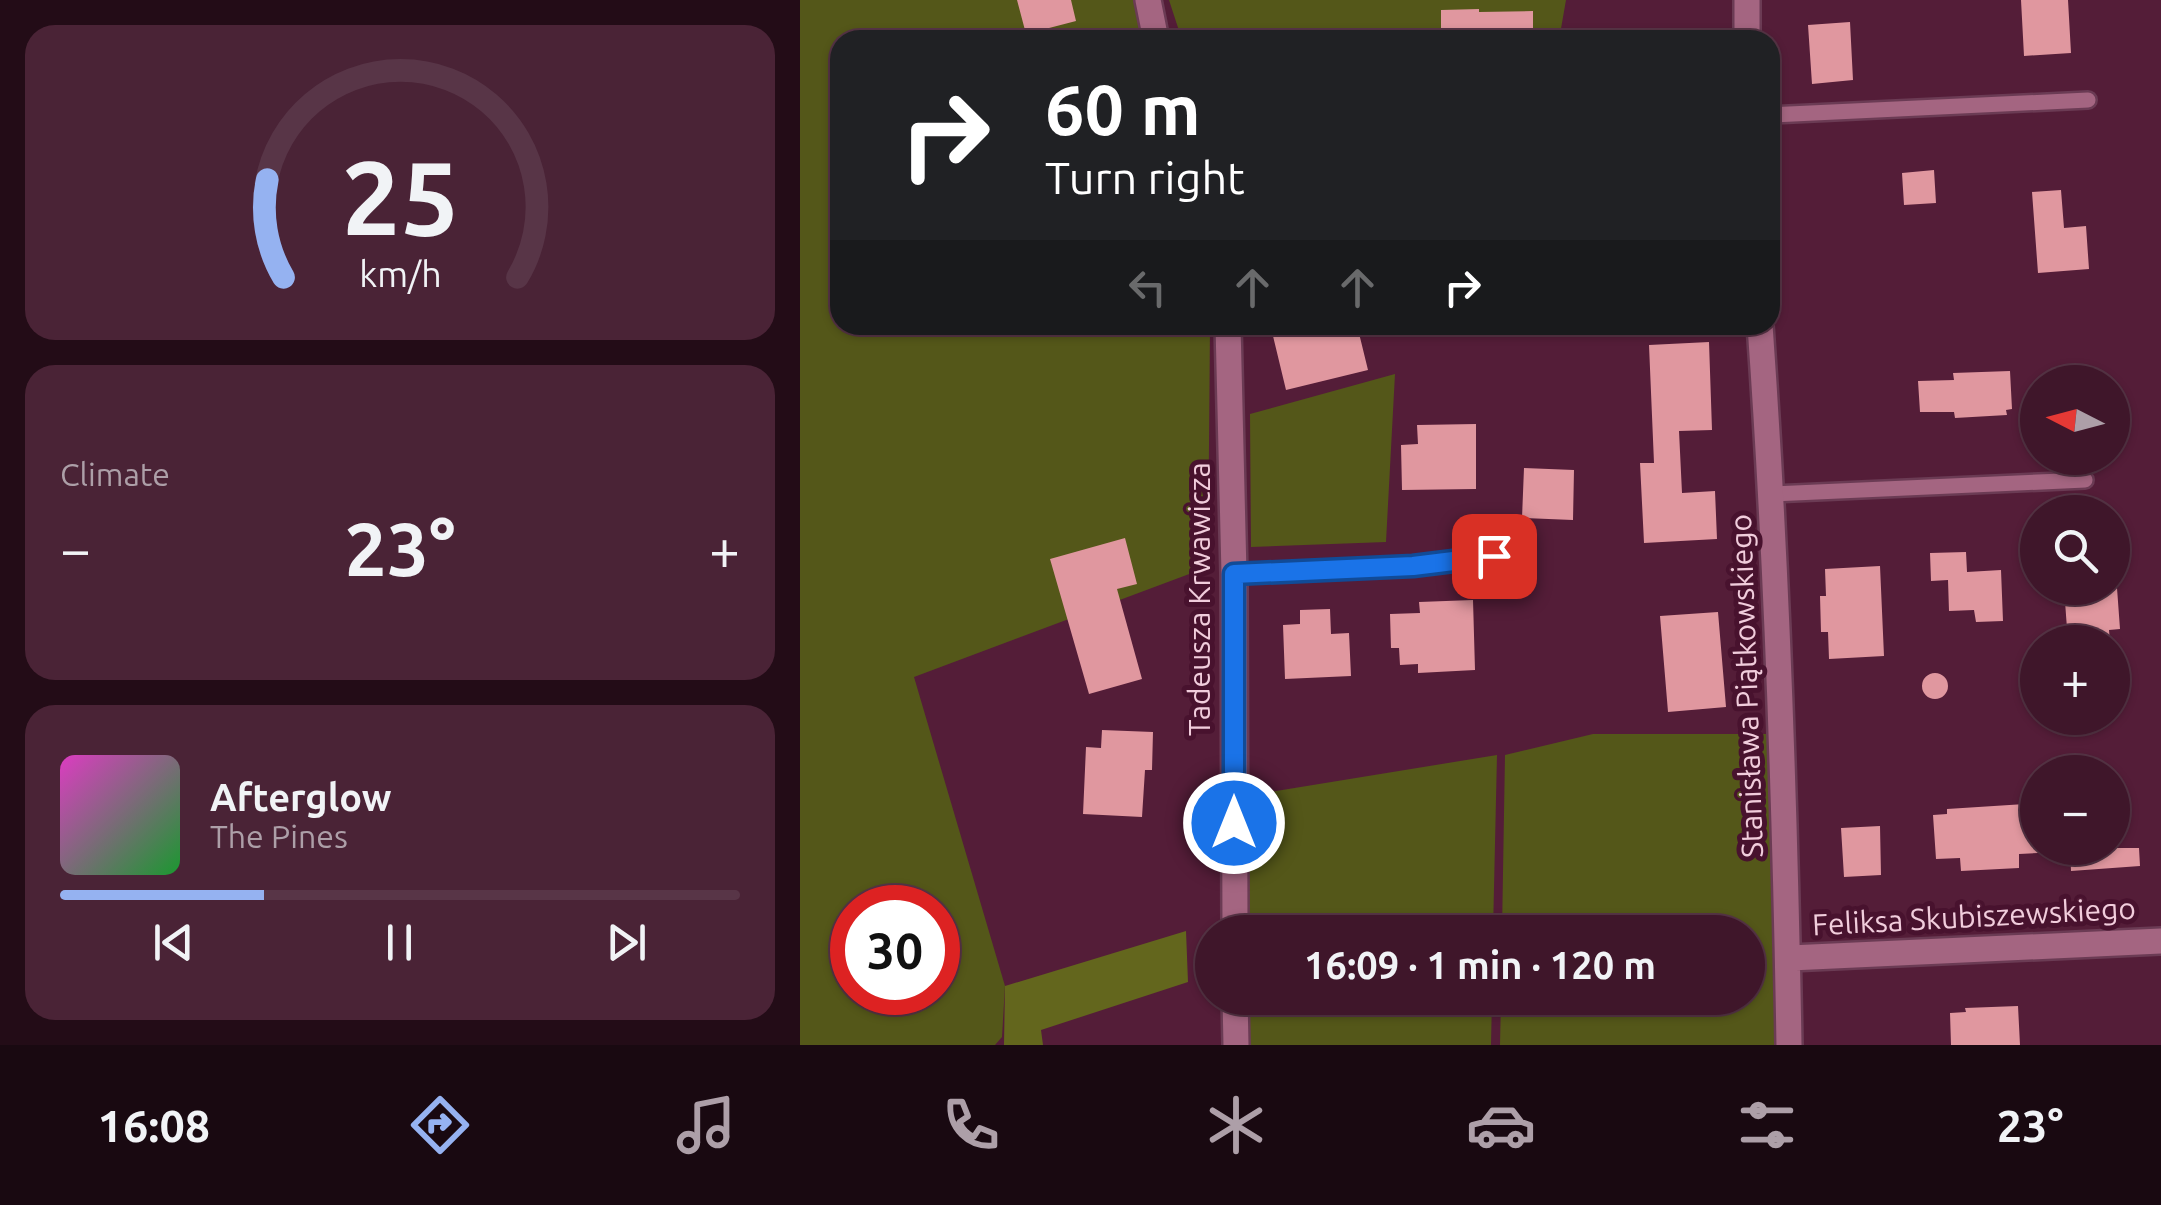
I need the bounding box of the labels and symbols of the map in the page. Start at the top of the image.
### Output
north arrow [2020,365,2130,475]
street label: Tadeusza Krwawicza [1182,462,1216,736]
pin [1452,514,1537,599]
street label: Stanisława Piątkowskiego [1723,514,1769,858]
position arrow [1182,771,1286,875]
speed limit sign: 30 [830,885,960,1015]
street label: Feliksa Skubiszewskiego [1811,891,2137,941]

